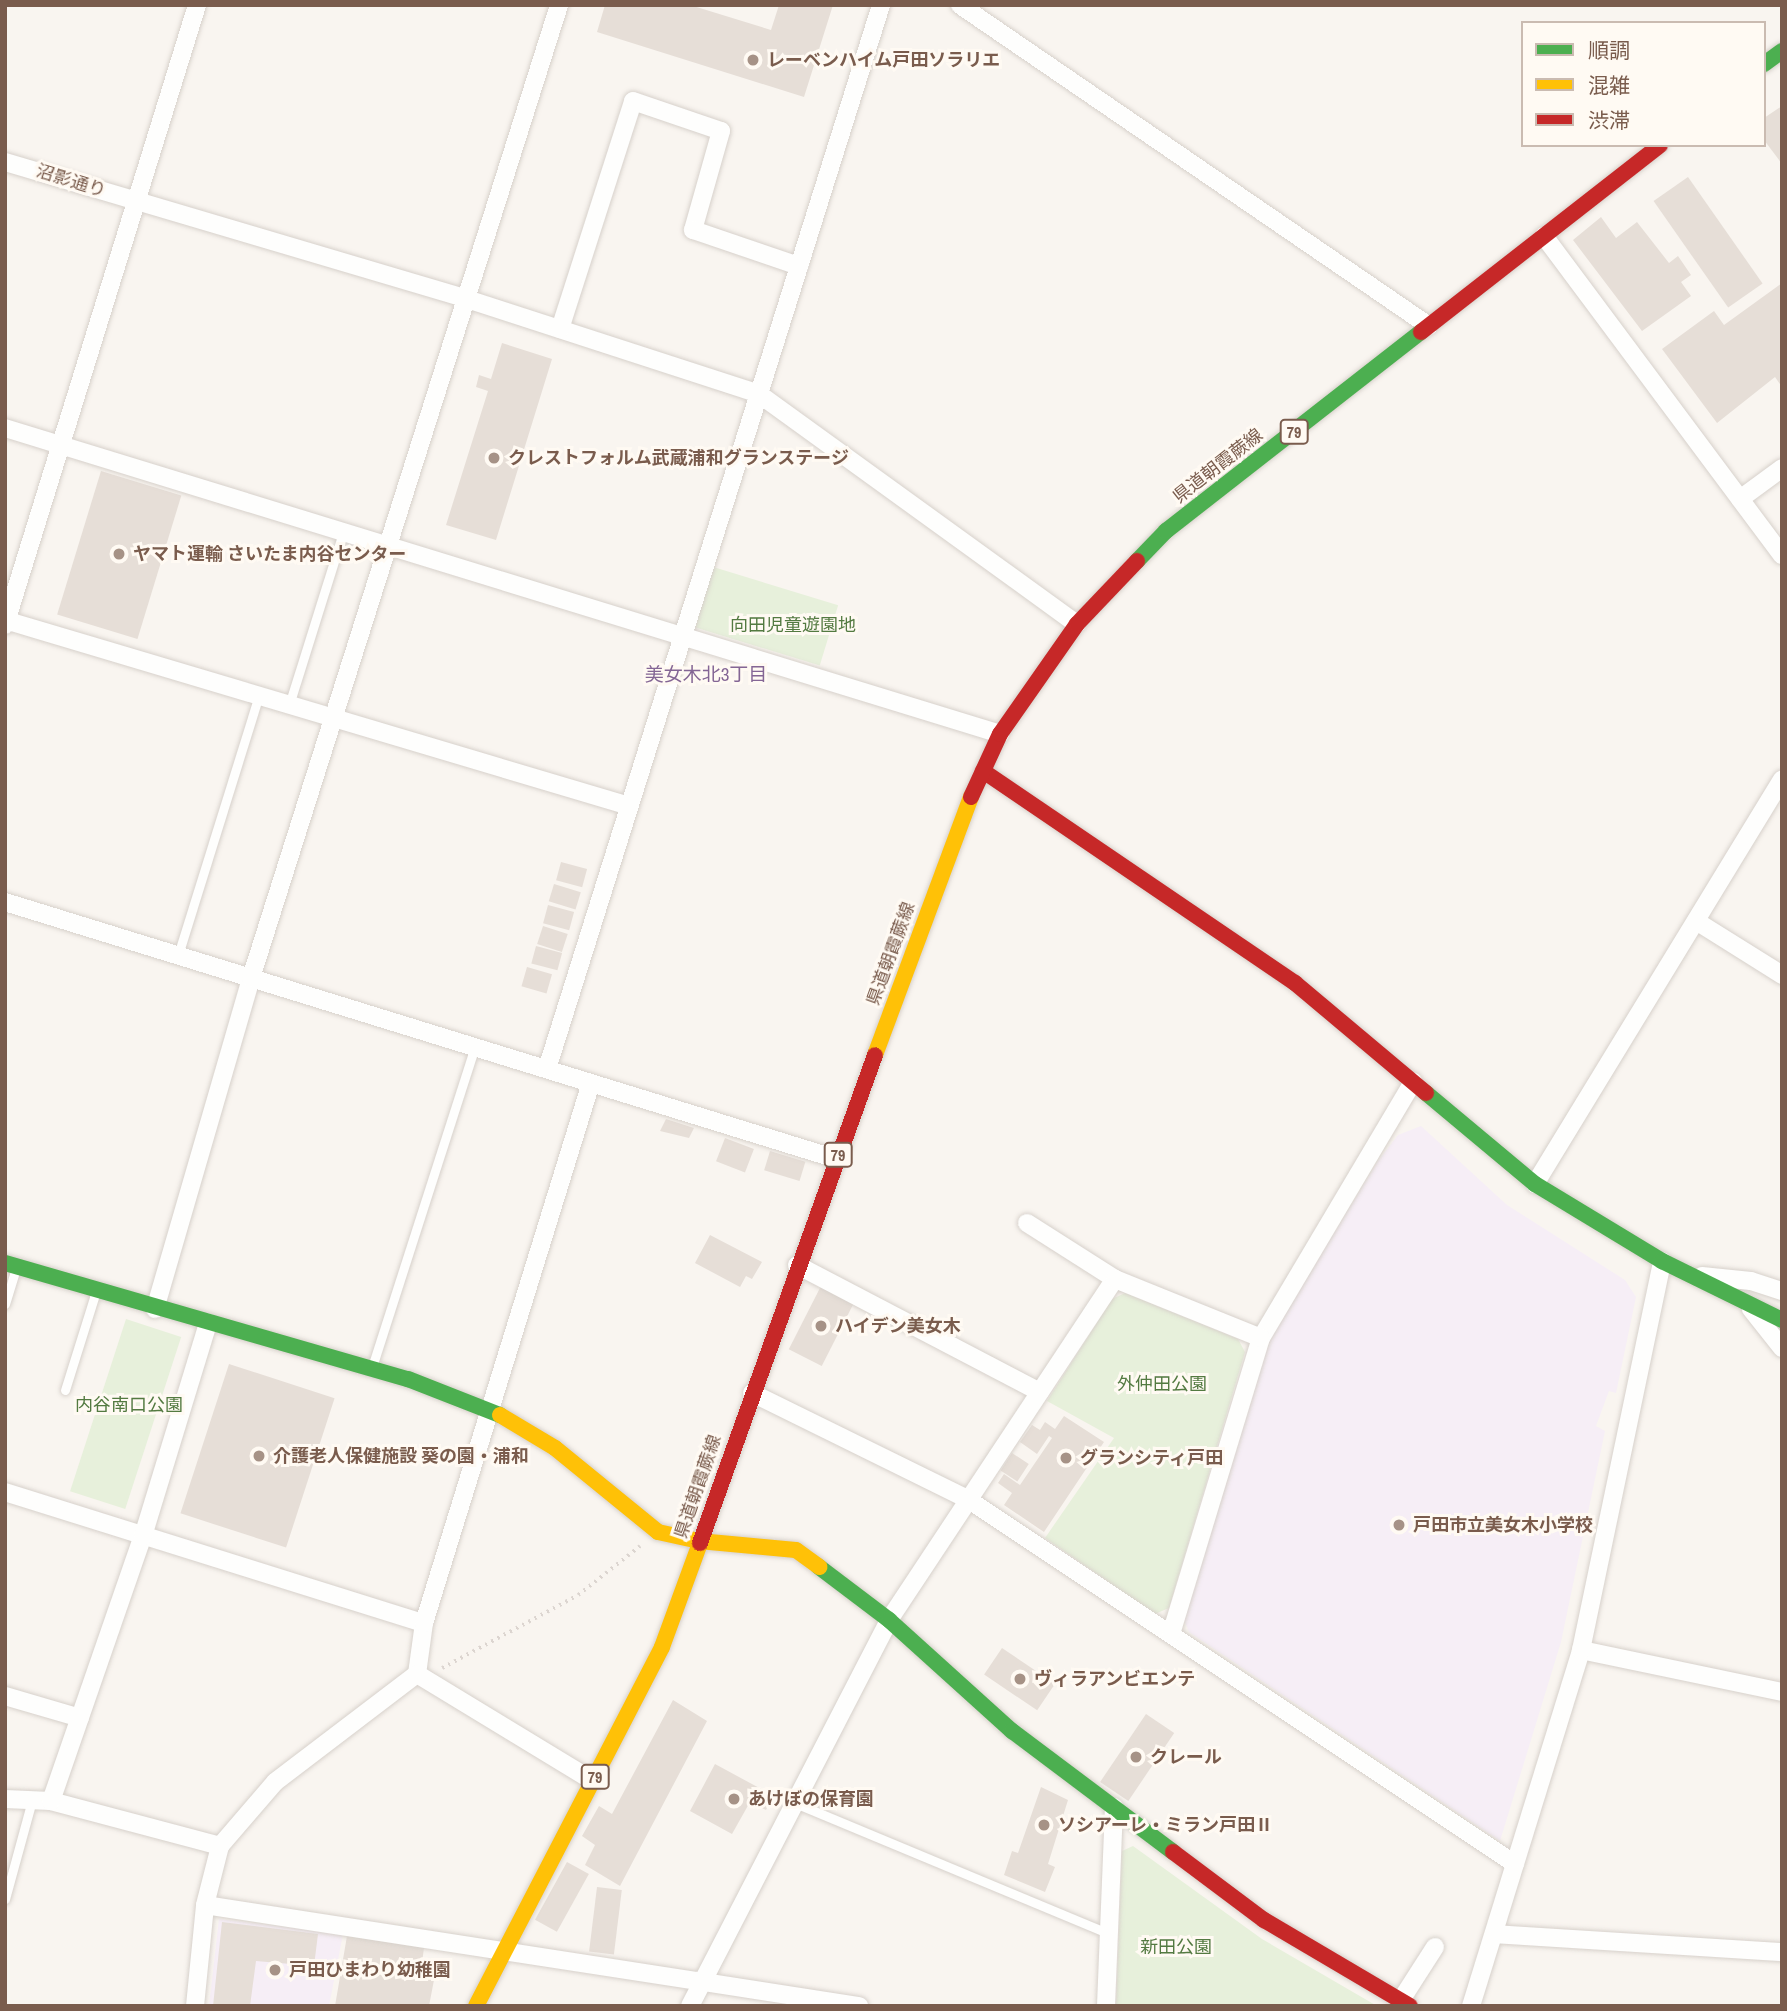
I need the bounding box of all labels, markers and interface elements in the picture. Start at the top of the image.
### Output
legend [1521,21,1766,147]
text: 順調 [1588,36,1630,65]
place label: レーベンハイム戸田ソラリエ [767,49,1001,71]
marker: レーベンハイム戸田ソラリエ [745,52,761,68]
text: 混雑 [1588,71,1630,100]
text: 渋滞 [1588,106,1630,135]
street label: 沼影通り [33,160,109,202]
road number: 79 [1278,420,1310,444]
street label: 県道朝霞蕨線 [1169,424,1267,508]
place label: クレストフォルム武蔵浦和グランステージ [508,447,850,469]
marker: クレストフォルム武蔵浦和グランステージ [486,450,502,466]
place label: ヤマト運輸 さいたま内谷センター [133,543,407,565]
marker: ヤマト運輸 さいたま内谷センター [111,546,127,562]
park label: 向田児童遊園地 [730,614,856,636]
district label: 美女木北3丁目 [645,664,767,686]
street label: 県道朝霞蕨線 [862,900,920,1008]
road number: 79 [822,1142,854,1168]
place label: ハイデン美女木 [835,1315,961,1337]
marker: ハイデン美女木 [813,1318,829,1334]
park label: 外仲田公園 [1117,1373,1207,1395]
park label: 内谷南口公園 [75,1394,183,1416]
street label: 県道朝霞蕨線 [670,1432,726,1542]
place label: 介護老人保健施設 葵の園・浦和 [273,1445,529,1467]
place label: グランシティ戸田 [1080,1447,1224,1469]
marker: 介護老人保健施設 葵の園・浦和 [251,1448,267,1464]
marker: グランシティ戸田 [1058,1450,1074,1466]
place label: 戸田市立美女木小学校 [1413,1514,1593,1536]
marker: 戸田市立美女木小学校 [1391,1517,1407,1533]
place label: ヴィラアンビエンテ [1034,1668,1196,1690]
marker: ヴィラアンビエンテ [1012,1671,1028,1687]
place label: クレール [1150,1746,1222,1768]
marker: クレール [1128,1749,1144,1765]
road number: 79 [579,1764,611,1790]
place label: あけぼの保育園 [748,1788,874,1810]
marker: あけぼの保育園 [726,1791,742,1807]
place label: ソシアーレ・ミラン戸田Ⅱ [1058,1814,1273,1836]
marker: ソシアーレ・ミラン戸田Ⅱ [1036,1817,1052,1833]
park label: 新田公園 [1140,1936,1212,1958]
place label: 戸田ひまわり幼稚園 [289,1959,451,1981]
marker: 戸田ひまわり幼稚園 [267,1962,283,1978]

